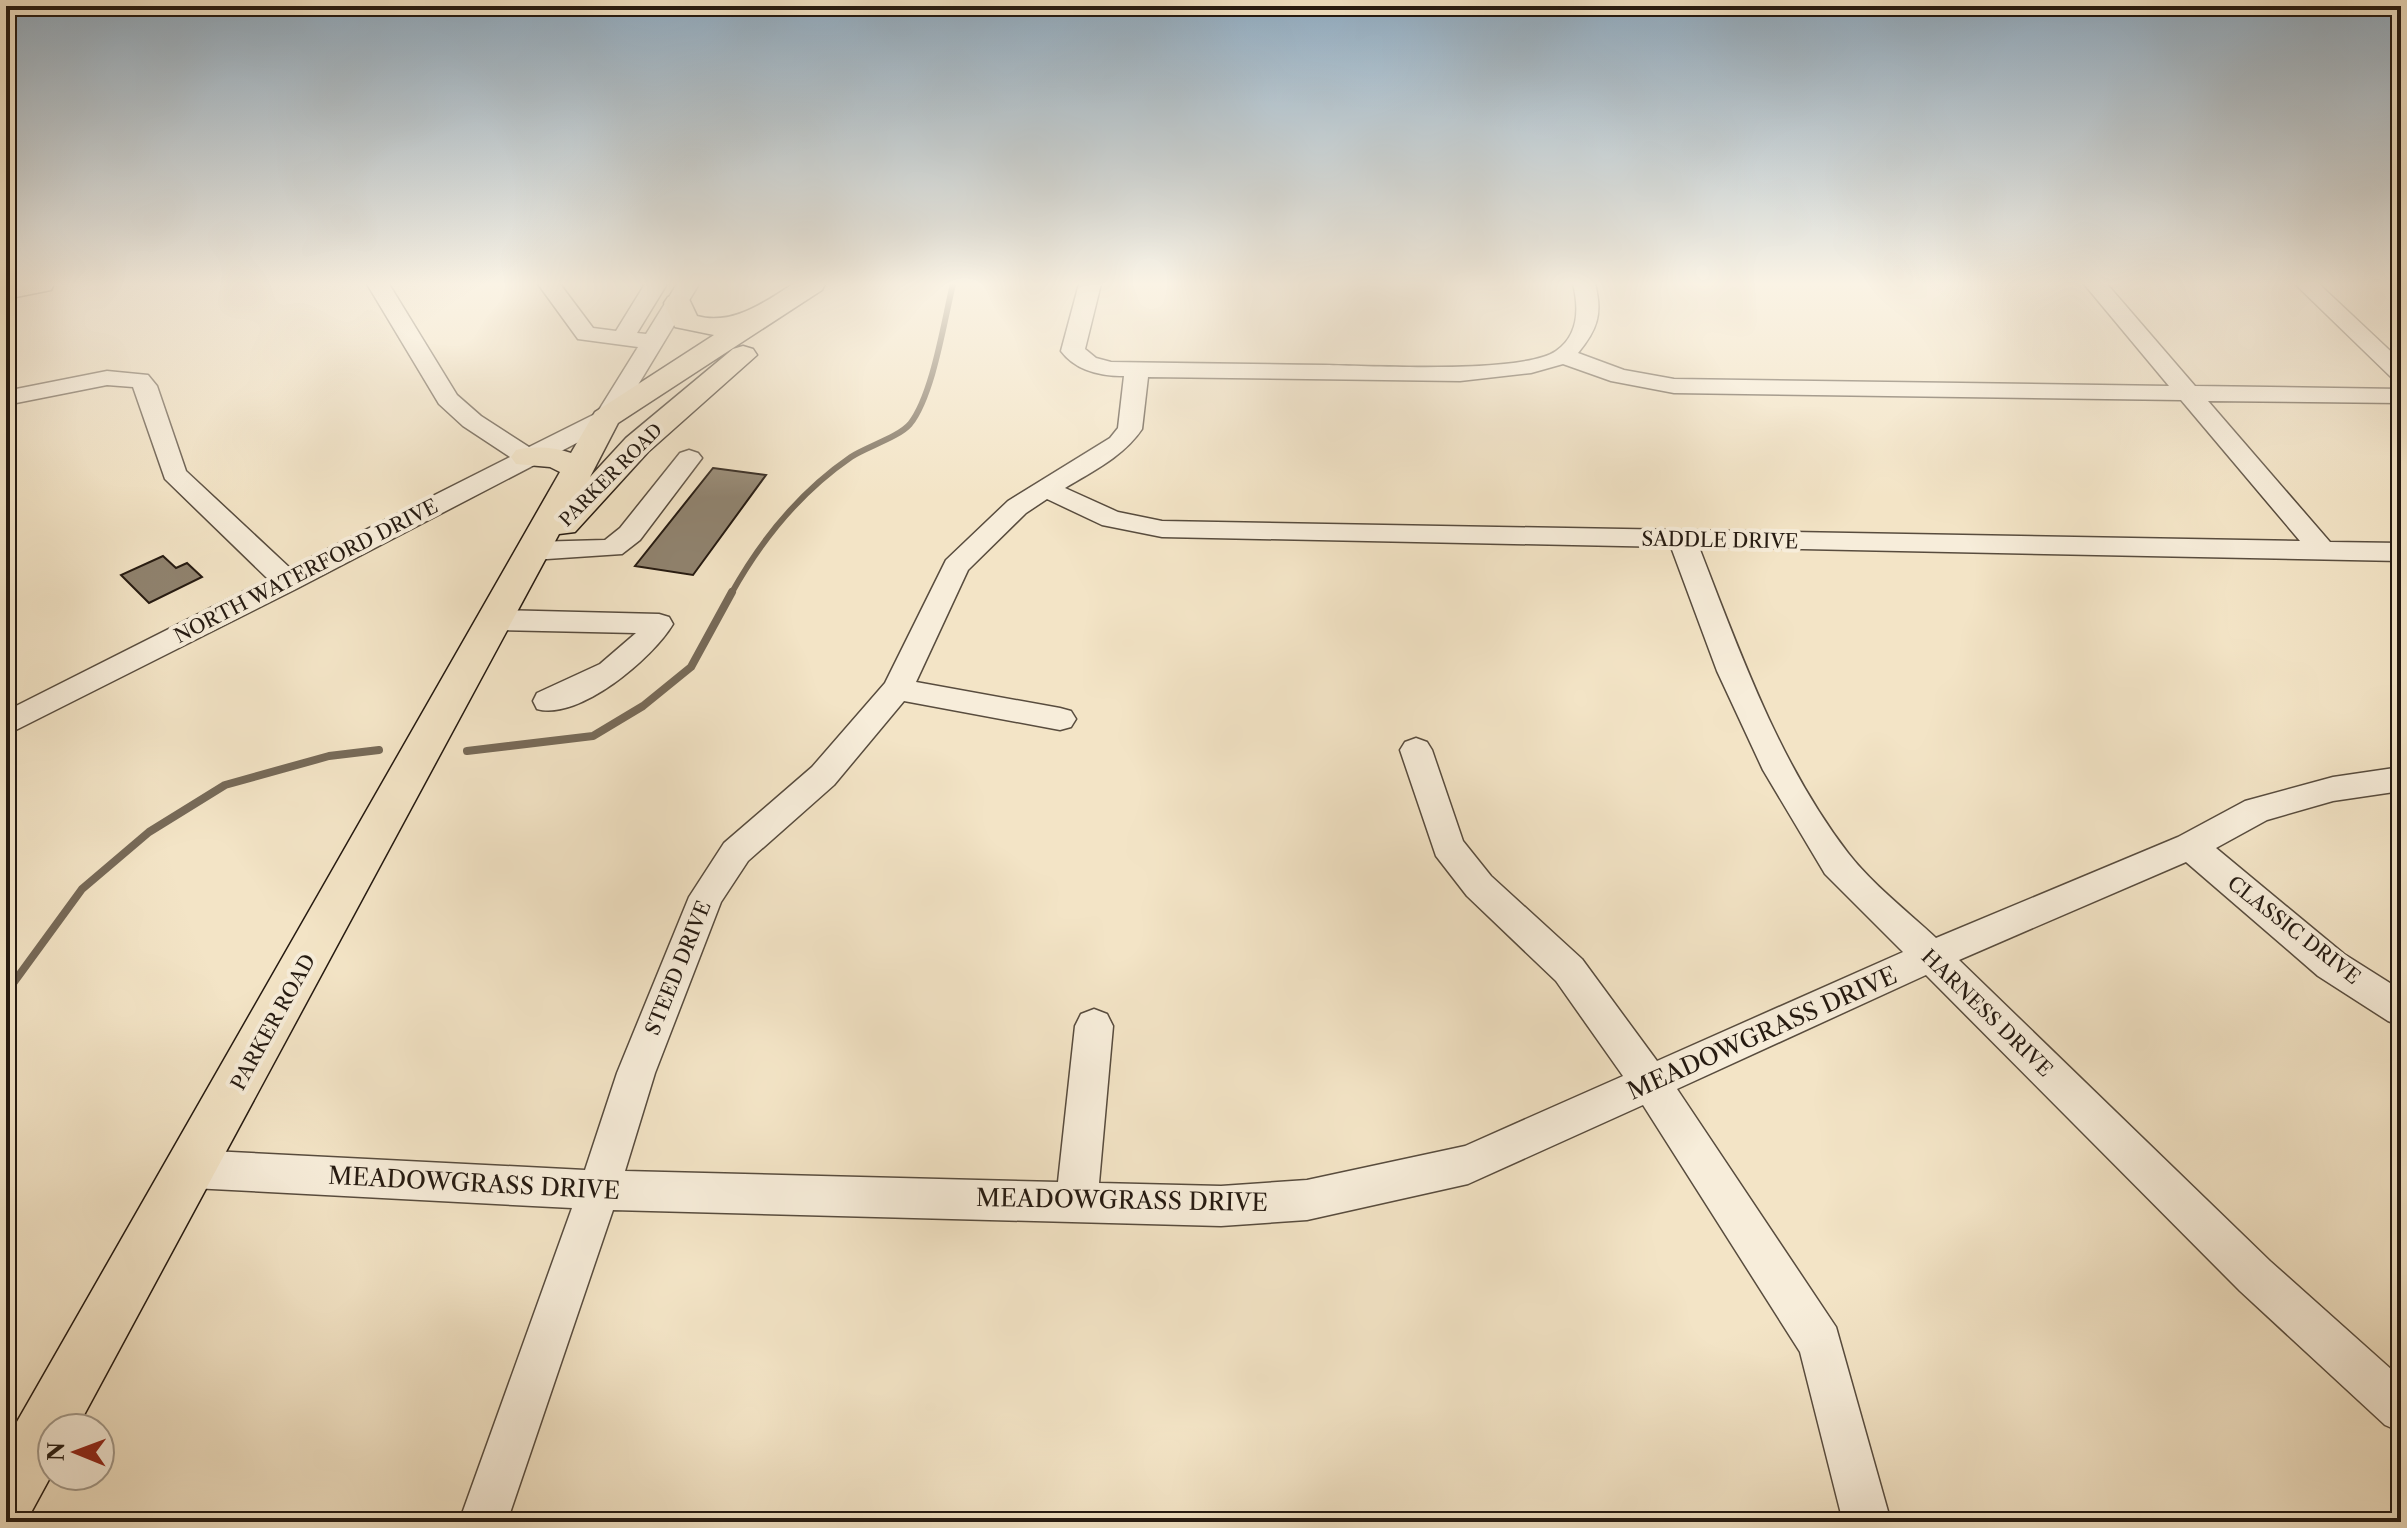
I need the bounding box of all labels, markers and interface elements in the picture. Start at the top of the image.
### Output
street label: PARKER ROAD [555,419,667,531]
street label: NORTH WATERFORD DRIVE [170,494,442,648]
street label: SADDLE DRIVE [1641,527,1799,553]
street label: CLASSIC DRIVE [2223,871,2365,989]
street label: STEED DRIVE [640,897,716,1039]
street label: HARNESS DRIVE [1917,944,2057,1082]
street label: PARKER ROAD [226,950,320,1094]
street label: MEADOWGRASS DRIVE [1623,960,1901,1106]
street label: MEADOWGRASS DRIVE [327,1161,621,1205]
street label: MEADOWGRASS DRIVE [976,1183,1268,1217]
north arrow [36,1412,116,1492]
text: N [43,1442,70,1461]

